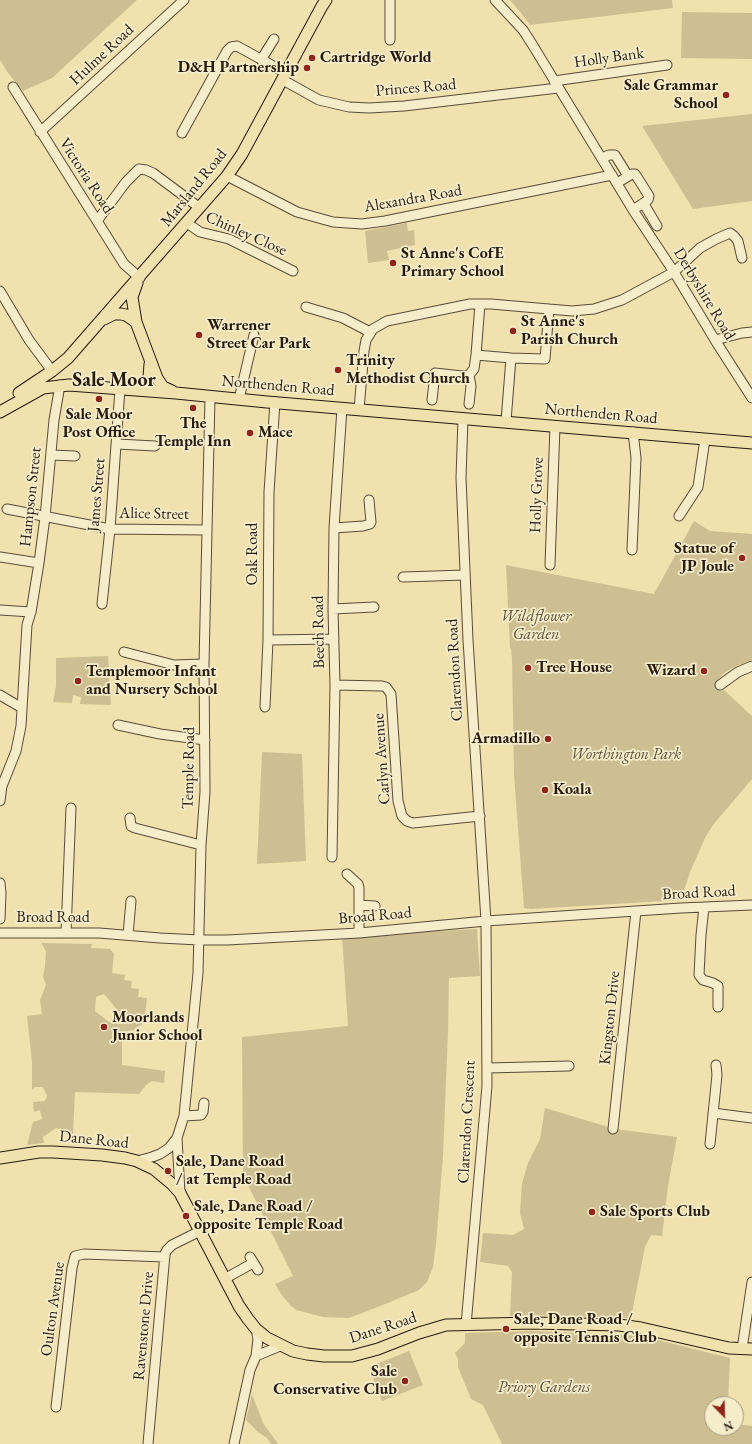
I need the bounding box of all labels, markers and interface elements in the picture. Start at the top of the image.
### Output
street label: Hulme Road [66,20,138,90]
street label: Holly Bank [573,44,645,72]
place label: Cartridge World [320,48,432,68]
marker: Cartridge World [307,53,317,63]
place label: D&H Partnership [178,58,299,78]
marker: D&H Partnership [302,63,312,73]
street label: Princes Road [375,75,457,101]
place label: Sale Grammar School [624,76,718,114]
marker: Sale Grammar School [721,90,731,100]
street label: Victoria Road [54,135,118,217]
street label: Marsland Road [157,145,231,231]
street label: Alexandra Road [363,181,463,217]
street label: Chinley Close [202,208,290,260]
place label: St Anne's CofE Primary School [401,244,504,282]
street label: Derbyshire Road [669,244,739,344]
marker: St Anne's CofE Primary School [388,258,398,268]
place label: St Anne's Parish Church [521,312,618,350]
place label: Warrener Street Car Park [207,316,311,354]
marker: St Anne's Parish Church [508,326,518,336]
marker: Warrener Street Car Park [194,330,204,340]
place label: Trinity Methodist Church [346,351,470,389]
marker: Trinity Methodist Church [333,365,343,375]
district label: Sale Moor [72,369,156,393]
street label: Northenden Road [221,371,335,401]
marker: Sale Moor Post Office [94,394,104,404]
street label: Northenden Road [544,399,658,429]
marker: The Temple Inn [188,403,198,413]
place label: Sale Moor Post Office [63,405,135,443]
place label: The Temple Inn [155,414,231,452]
place label: Mace [258,423,293,443]
marker: Mace [245,428,255,438]
street label: Hampson Street [16,446,46,548]
street label: James Street [84,457,110,533]
street label: Holly Grove [526,457,548,533]
street label: Alice Street [119,504,189,524]
street label: Oak Road [243,523,263,585]
place label: Statue of JP Joule [674,539,734,577]
marker: Statue of JP Joule [737,553,747,563]
street label: Beech Road [309,595,329,669]
park label: Wildflower Garden [501,607,571,645]
street label: Clarendon Road [443,618,467,722]
place label: Tree House [536,658,612,678]
place label: Wizard [646,661,696,681]
place label: Templemoor Infant and Nursery School [86,662,218,700]
marker: Tree House [523,663,533,673]
marker: Wizard [699,666,709,676]
marker: Templemoor Infant and Nursery School [73,676,83,686]
street label: Carlyn Avenue [369,713,395,805]
street label: Temple Road [179,727,199,809]
place label: Armadillo [471,729,540,749]
marker: Armadillo [543,734,553,744]
park label: Worthington Park [571,745,681,765]
place label: Koala [553,780,591,800]
marker: Koala [540,785,550,795]
street label: Broad Road [662,881,736,905]
street label: Broad Road [338,903,412,929]
street label: Broad Road [16,908,90,928]
street label: Kingston Drive [596,970,624,1066]
place label: Moorlands Junior School [112,1008,202,1046]
marker: Moorlands Junior School [99,1022,109,1032]
street label: Clarendon Crescent [454,1060,480,1184]
street label: Dane Road [58,1127,130,1153]
place label: Sale, Dane Road / at Temple Road [176,1152,292,1190]
marker: Sale, Dane Road / at Temple Road [163,1166,173,1176]
place label: Sale, Dane Road / opposite Temple Road [194,1197,343,1235]
place label: Sale Sports Club [600,1202,710,1222]
marker: Sale Sports Club [587,1207,597,1217]
marker: Sale, Dane Road / opposite Temple Road [181,1211,191,1221]
street label: Oulton Avenue [37,1261,69,1357]
street label: Ravenstone Drive [130,1271,158,1381]
street label: Dane Road [347,1308,419,1348]
place label: Sale, Dane Road / opposite Tennis Club [514,1310,657,1348]
marker: Sale, Dane Road / opposite Tennis Club [501,1324,511,1334]
place label: Sale Conservative Club [273,1362,397,1400]
marker: Sale Conservative Club [400,1376,410,1386]
park label: Priory Gardens [498,1378,590,1398]
north arrow [704,1396,744,1436]
text: N [721,1418,735,1434]

